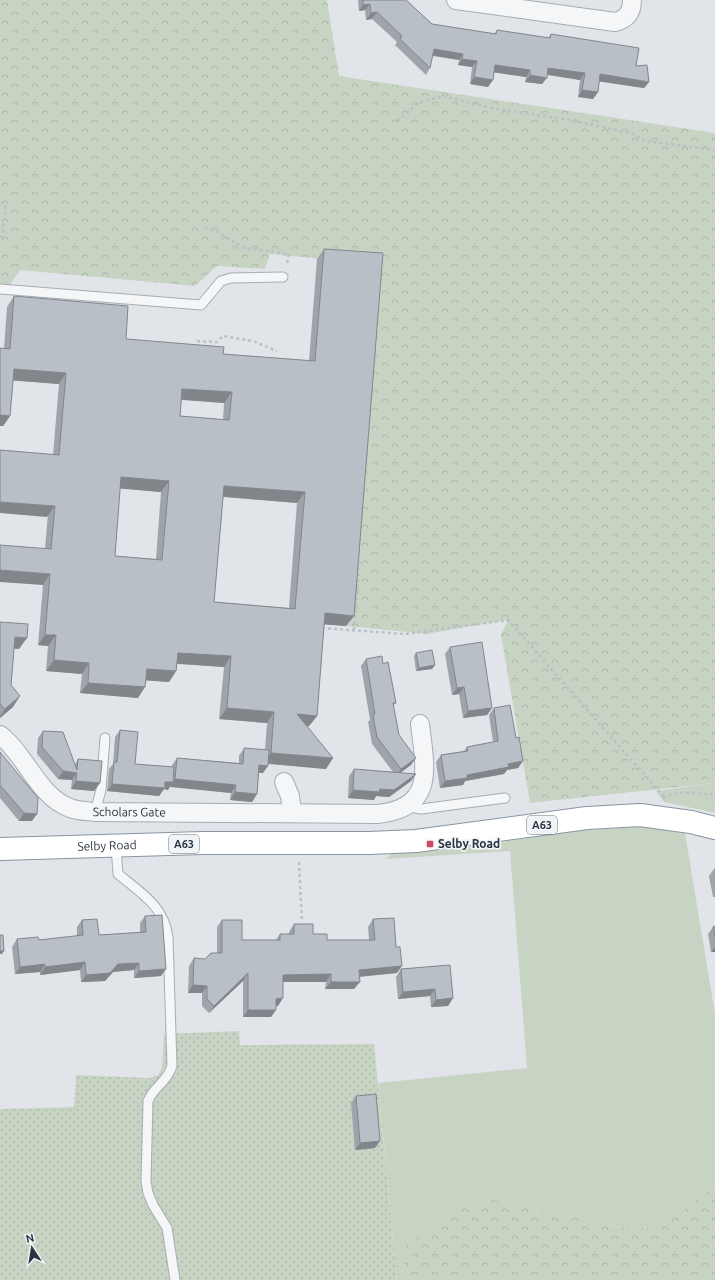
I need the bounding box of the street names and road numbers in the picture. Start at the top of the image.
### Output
street label: Scholars Gate [93,805,166,819]
road number: A63 [527,816,557,834]
road number: A63 [169,835,199,853]
street label: Selby Road [77,838,137,853]

